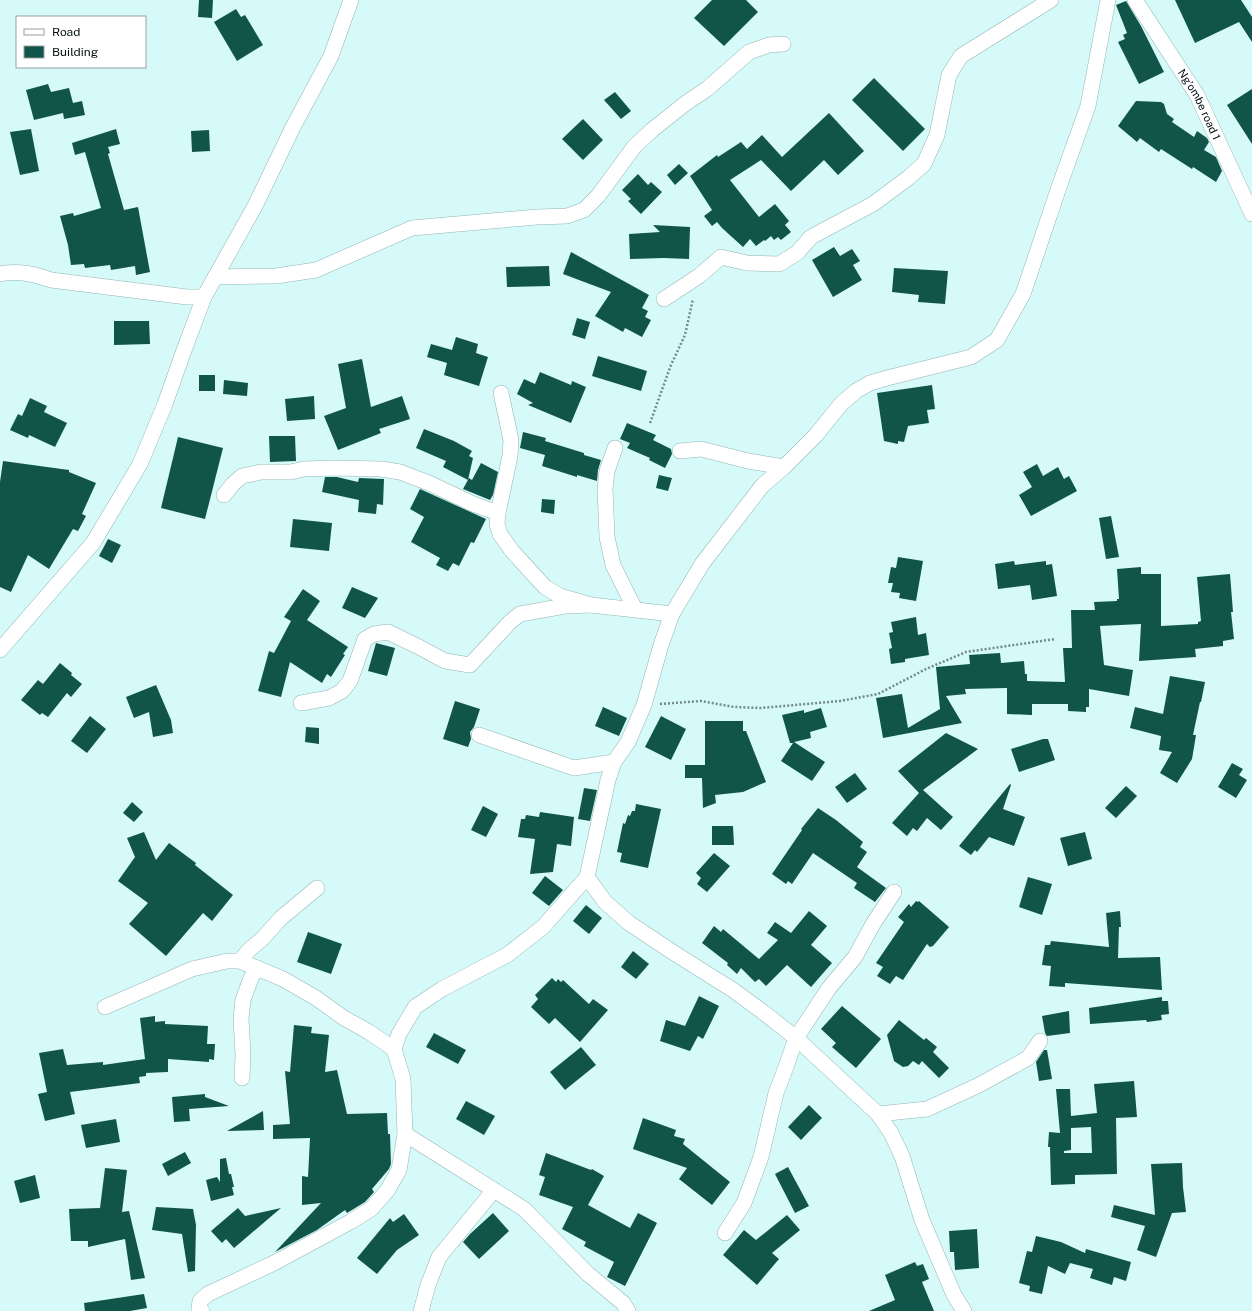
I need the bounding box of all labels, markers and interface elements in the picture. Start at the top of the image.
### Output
legend [16,16,146,68]
text: Road [52,25,80,39]
text: Building [52,45,98,59]
street label: Ng’ombe road 1 [1176,67,1223,142]

